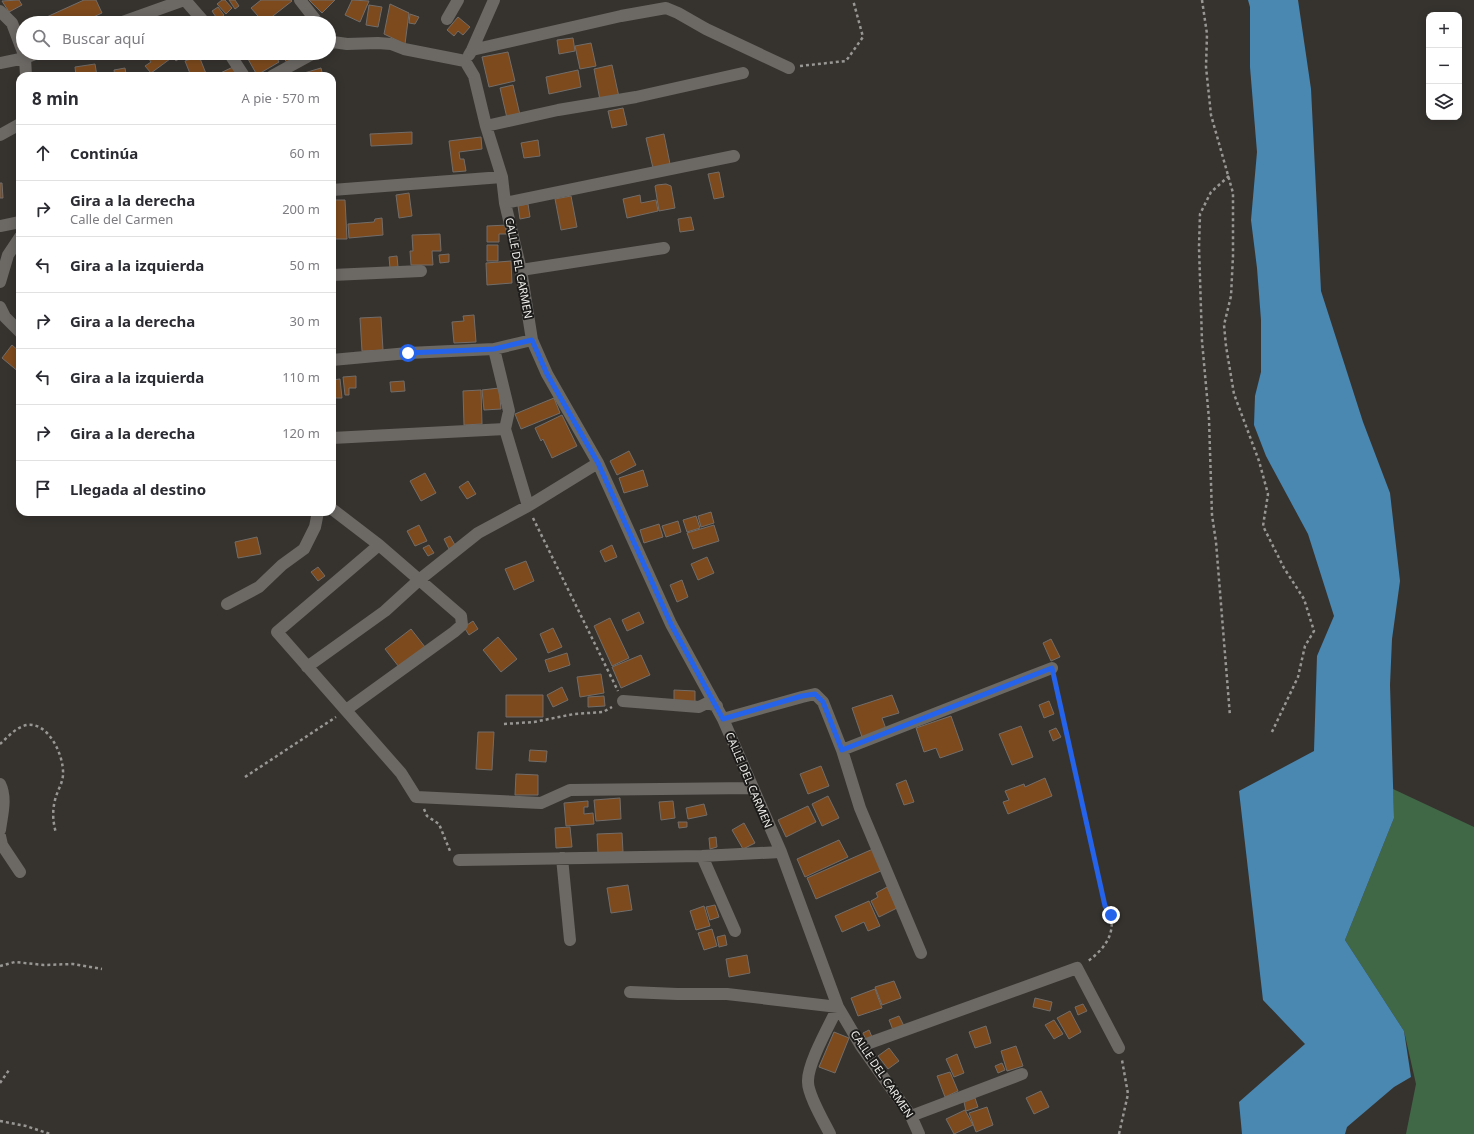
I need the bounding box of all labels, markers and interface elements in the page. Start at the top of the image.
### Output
map controls [1426,12,1462,120]
button: + [1426,12,1462,48]
search box [16,16,336,60]
icon: search [30,27,52,49]
text: Buscar aquí [62,28,145,48]
button: − [1426,48,1462,84]
button: layers [1426,84,1462,120]
text: 8 min [32,87,79,110]
text: A pie · 570 m [242,89,320,107]
icon: ahead [32,142,54,164]
text: Continúa [70,143,138,163]
text: 60 m [290,144,320,162]
text: Gira a la derecha [70,190,195,210]
icon: right [32,198,54,220]
text: 200 m [282,200,320,218]
text: Calle del Carmen [70,210,173,228]
street label: CALLE DEL CARMEN [502,216,537,320]
icon: left [32,254,54,276]
text: Gira a la izquierda [70,255,204,275]
text: 50 m [290,256,320,274]
icon: right [32,310,54,332]
text: Gira a la derecha [70,311,195,331]
text: 30 m [290,312,320,330]
route start [399,344,417,362]
icon: left [32,366,54,388]
text: Gira a la izquierda [70,367,204,387]
text: 110 m [282,368,320,386]
icon: right [32,422,54,444]
text: Gira a la derecha [70,423,195,443]
text: 120 m [282,424,320,442]
icon: arrive [32,478,54,500]
text: Llegada al destino [70,479,206,499]
street label: CALLE DEL CARMEN [723,730,776,830]
route end [1102,906,1120,924]
street label: CALLE DEL CARMEN [848,1027,917,1120]

